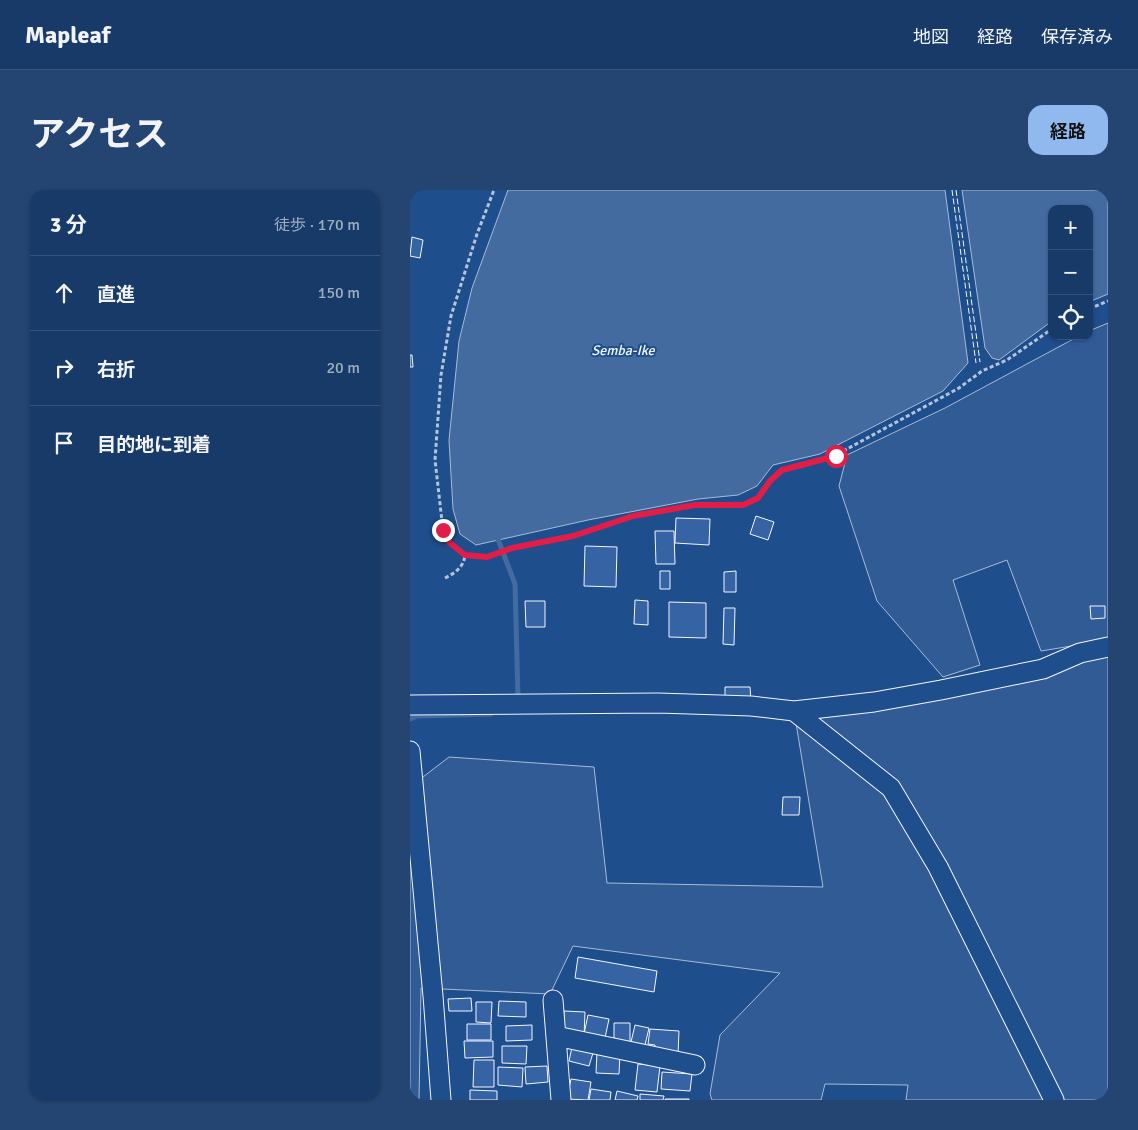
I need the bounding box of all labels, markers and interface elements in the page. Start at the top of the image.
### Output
text: Mapleaf [25,20,110,50]
text: 地図 [913,26,949,48]
text: 経路 [977,26,1013,48]
text: 保存済み [1041,26,1113,48]
button: 経路 [1028,105,1108,155]
text: アクセス [30,113,168,156]
map controls [1048,205,1093,340]
button: + [1048,205,1093,250]
text: 3 分 [50,212,87,238]
text: 徒歩 · 170 m [274,215,360,235]
button: − [1048,250,1093,295]
icon: ahead [50,279,78,307]
text: 直進 [97,283,135,307]
text: 150 m [318,283,360,303]
button: locate [1048,295,1093,340]
water label: Semba-Ike [591,342,656,359]
icon: right [50,354,78,382]
text: 右折 [97,358,135,382]
text: 20 m [326,358,360,378]
icon: arrive [50,429,78,457]
text: 目的地に到着 [97,433,211,457]
route start [825,445,848,468]
route end [432,519,455,542]

